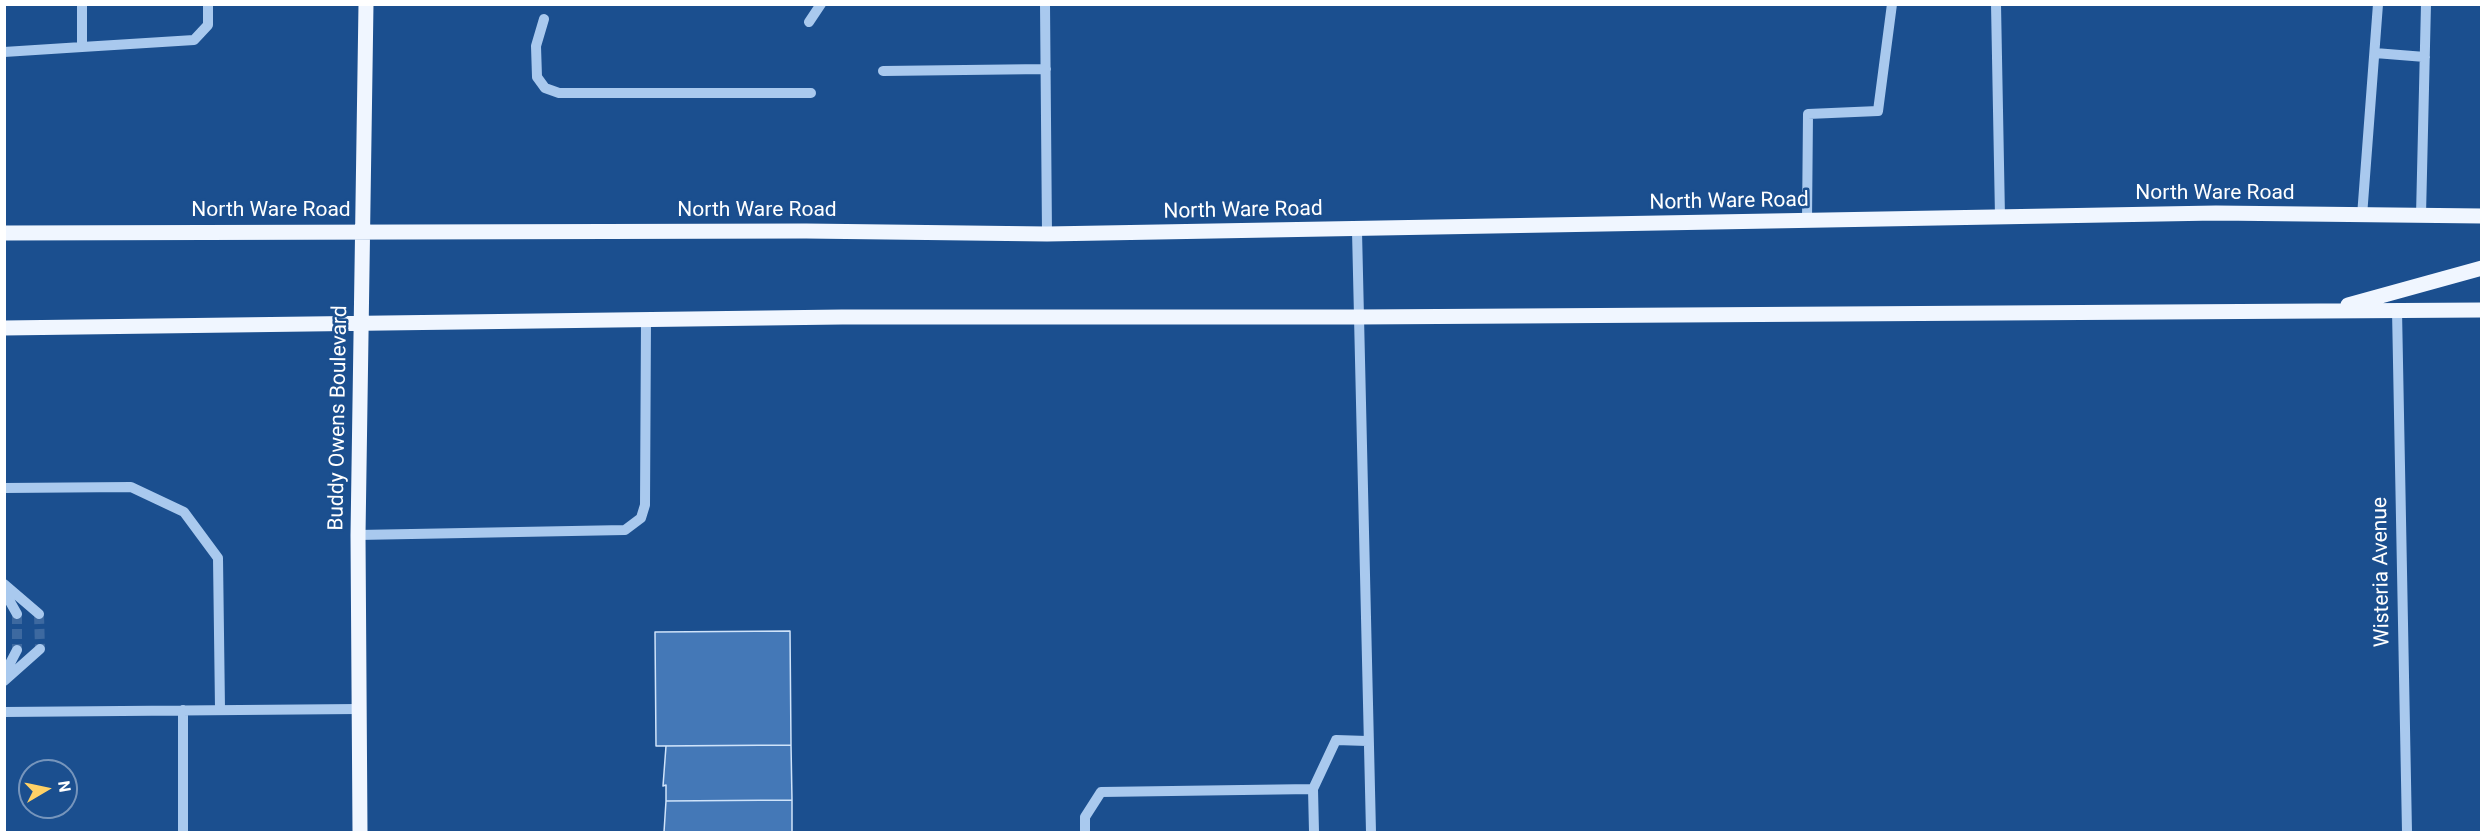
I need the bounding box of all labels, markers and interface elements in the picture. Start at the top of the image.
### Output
street label: North Ware Road [2135,181,2295,207]
street label: North Ware Road [1649,188,1809,216]
street label: North Ware Road [1163,197,1323,225]
street label: North Ware Road [191,198,351,224]
street label: North Ware Road [677,198,837,224]
street label: Buddy Owens Boulevard [324,305,354,531]
street label: Wisteria Avenue [2368,497,2396,647]
north arrow [18,759,78,819]
text: N [54,779,75,793]

